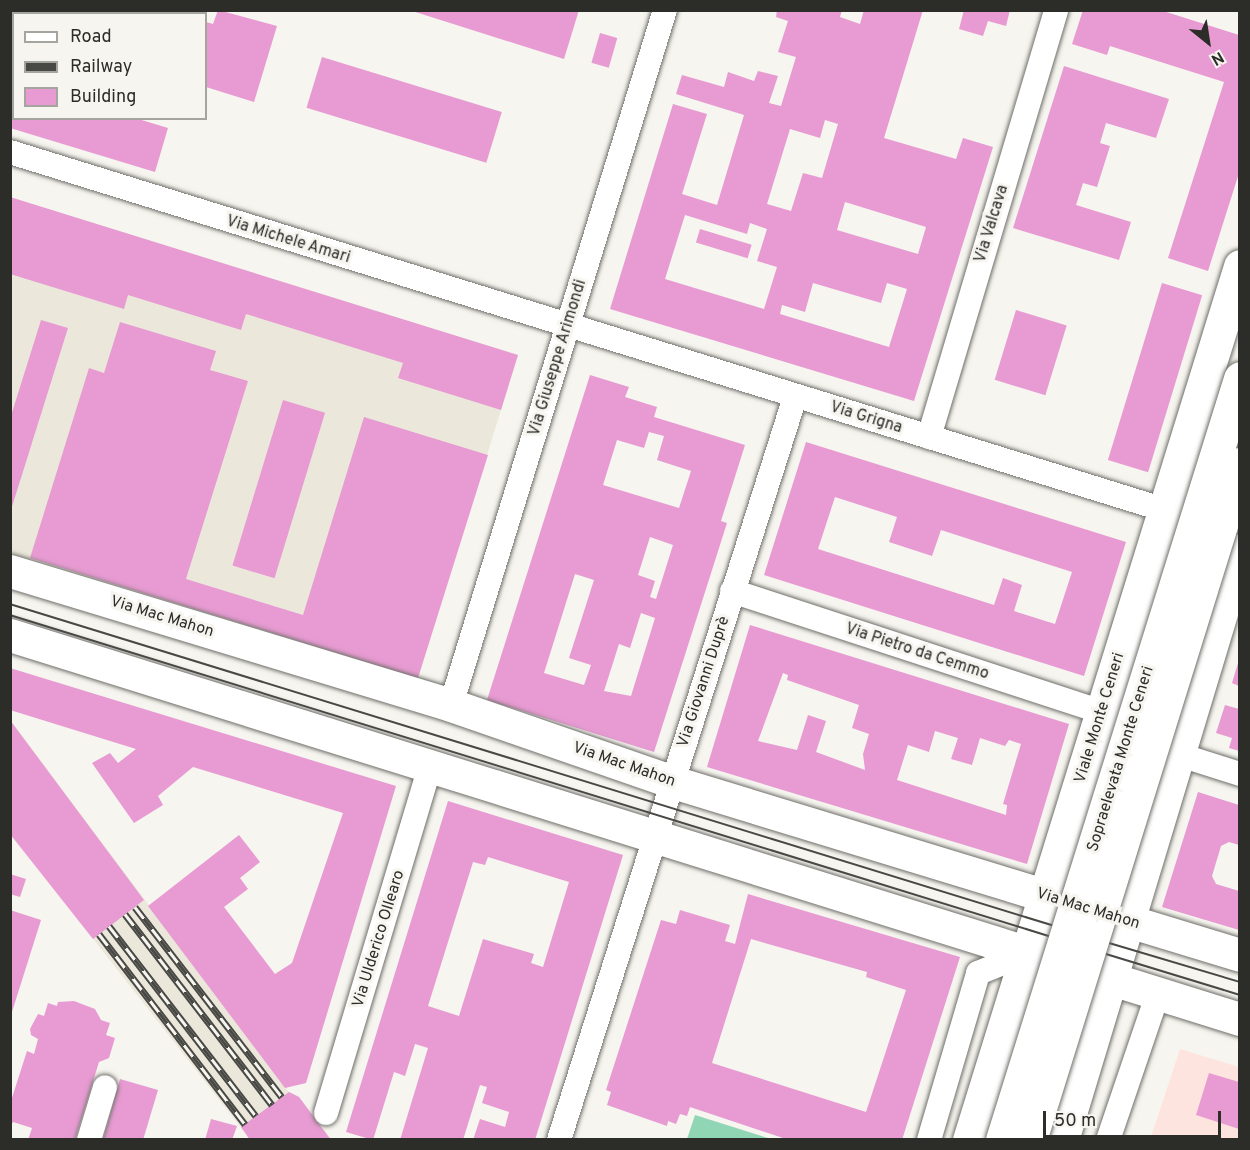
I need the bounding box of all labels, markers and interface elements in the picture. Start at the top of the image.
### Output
legend [12,12,207,120]
north arrow [1178,12,1238,72]
text: Road [70,26,112,49]
text: N [1207,46,1227,69]
text: Railway [70,56,132,79]
text: Building [70,86,136,109]
street label: Via Valcava [971,182,1013,266]
street label: Via Michele Amari [223,212,353,268]
street label: Via Giuseppe Arimondi [525,277,591,439]
street label: Via Grigna [828,398,904,438]
street label: Via Mac Mahon [108,592,216,642]
street label: Via Giovanni Duprè [674,614,734,750]
street label: Via Pietro da Cemmo [843,620,991,684]
street label: Viale Monte Ceneri [1071,650,1129,786]
street label: Sopraelevata Monte Ceneri [1084,664,1158,854]
street label: Via Mac Mahon [570,738,678,792]
street label: Via Ulderico Ollearo [349,868,409,1010]
street label: Via Mac Mahon [1034,884,1142,934]
scale bar [1046,1099,1224,1137]
text: 50 m [1054,1110,1096,1133]

